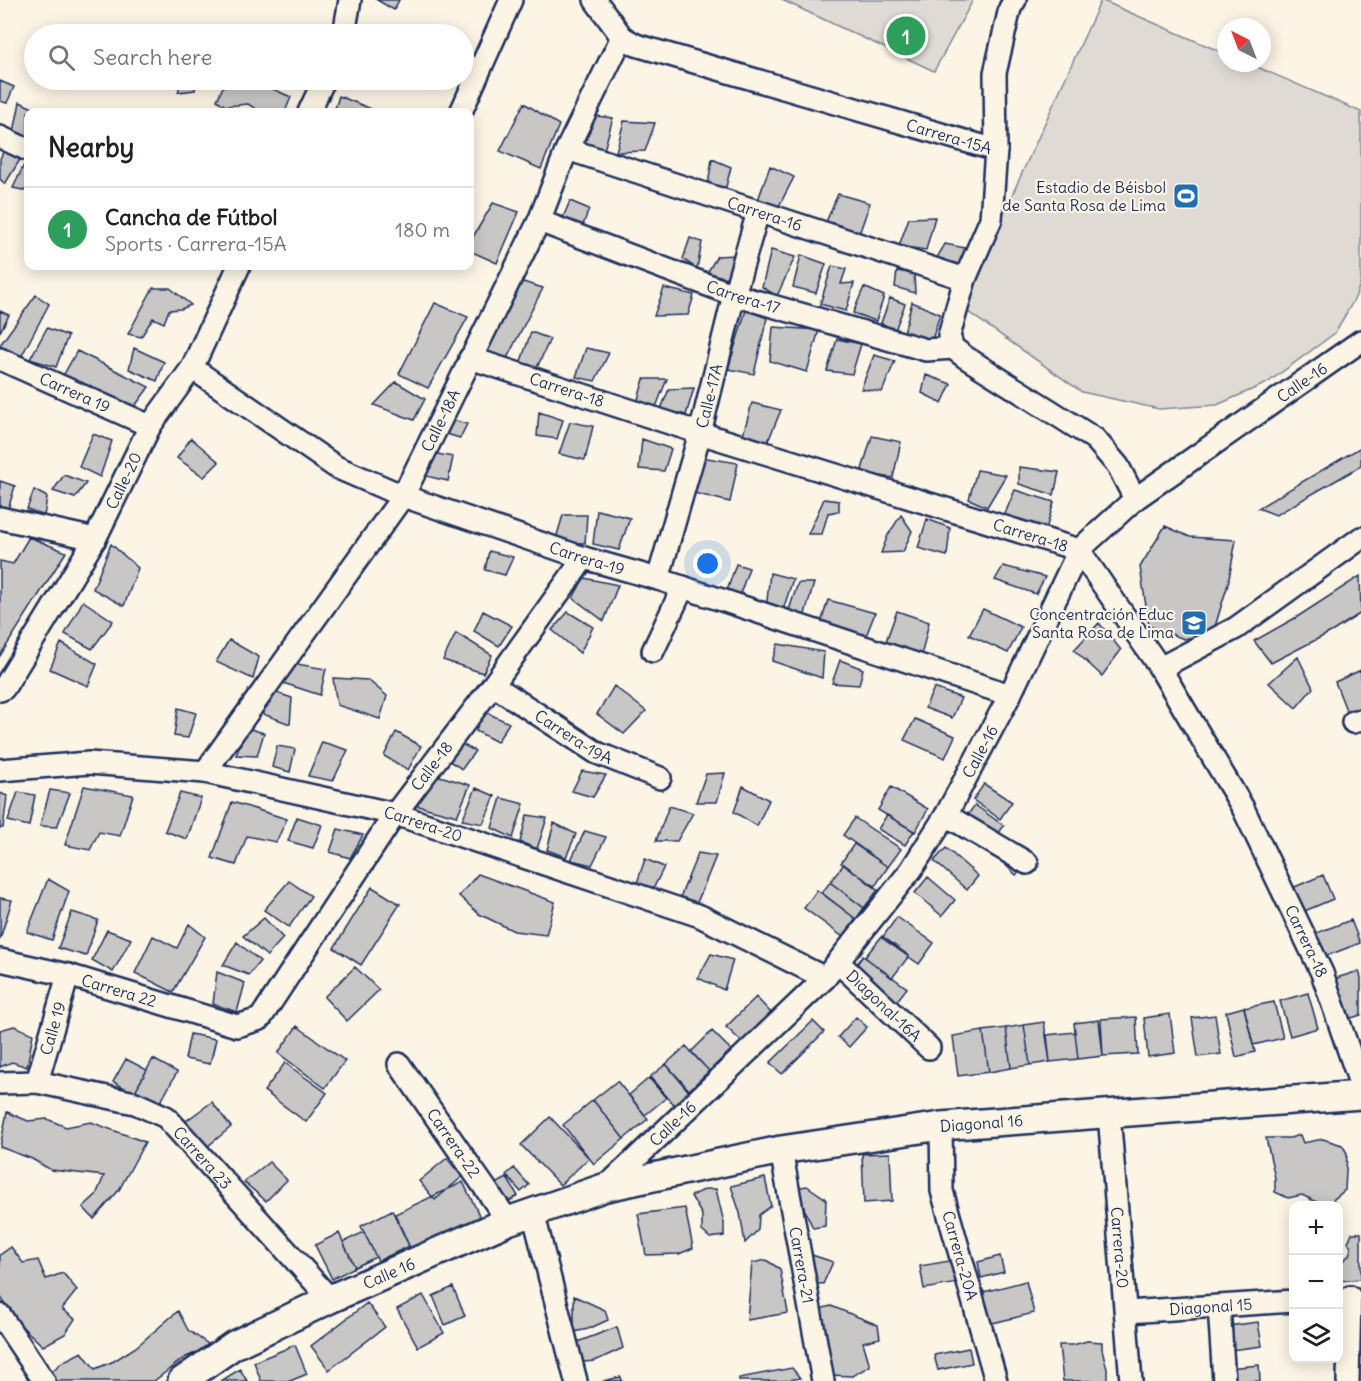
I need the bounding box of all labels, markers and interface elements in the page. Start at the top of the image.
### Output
pin: 1 [886,14,926,58]
north arrow [1217,18,1271,72]
search box [24,24,474,90]
icon: search [45,41,78,74]
text: Search here [93,43,212,71]
street label: Carrera-15A [904,114,994,158]
text: Nearby [48,131,134,164]
place label: Estadio de Béisbol de Santa Rosa de Lima [1002,177,1166,215]
sports icon: Estadio de Béisbol de Santa Rosa de Lima [1171,181,1201,211]
street label: Carrera-16 [725,192,805,235]
text: Cancha de Fútbol [105,203,278,231]
text: 1 [64,217,71,242]
text: 180 m [395,217,450,242]
text: Sports · Carrera-15A [105,231,287,256]
street label: Carrera-17 [704,275,783,318]
street label: Calle-16 [1273,358,1331,407]
street label: Calle-17A [692,362,727,430]
street label: Carrera 19 [36,368,113,417]
street label: Carrera-18 [527,368,607,411]
street label: Calle-18A [416,386,464,455]
street label: Calle-20 [101,449,146,512]
street label: Carrera-18 [991,514,1071,556]
street label: Carrera-19 [547,537,627,579]
your location [693,549,722,578]
place label: Concentración Educ Santa Rosa de Lima [1029,604,1174,642]
school or university icon: Concentración Educ Santa Rosa de Lima [1179,608,1209,638]
street label: Carrera-19A [531,705,615,768]
street label: Calle-16 [958,722,1002,781]
street label: Calle-18 [406,737,457,795]
street label: Carrera-20 [382,802,465,846]
street label: Carrera-18 [1281,902,1333,980]
street label: Diagonal-16A [842,965,926,1046]
street label: Carrera 22 [79,970,159,1011]
street label: Calle 19 [35,999,70,1057]
street label: Calle-16 [645,1097,700,1150]
street label: Carrera-22 [423,1104,485,1182]
street label: Diagonal 16 [939,1110,1024,1136]
street label: Carrera 23 [169,1122,236,1193]
map controls [1289,1201,1343,1363]
button: + [1289,1201,1343,1255]
street label: Carrera-20 [1107,1206,1133,1289]
street label: Carrera-20A [938,1208,983,1302]
street label: Carrera-21 [785,1225,819,1305]
street label: Calle 16 [360,1253,418,1293]
button: − [1289,1255,1343,1309]
street label: Diagonal 15 [1169,1294,1253,1319]
button: layers [1289,1309,1343,1363]

